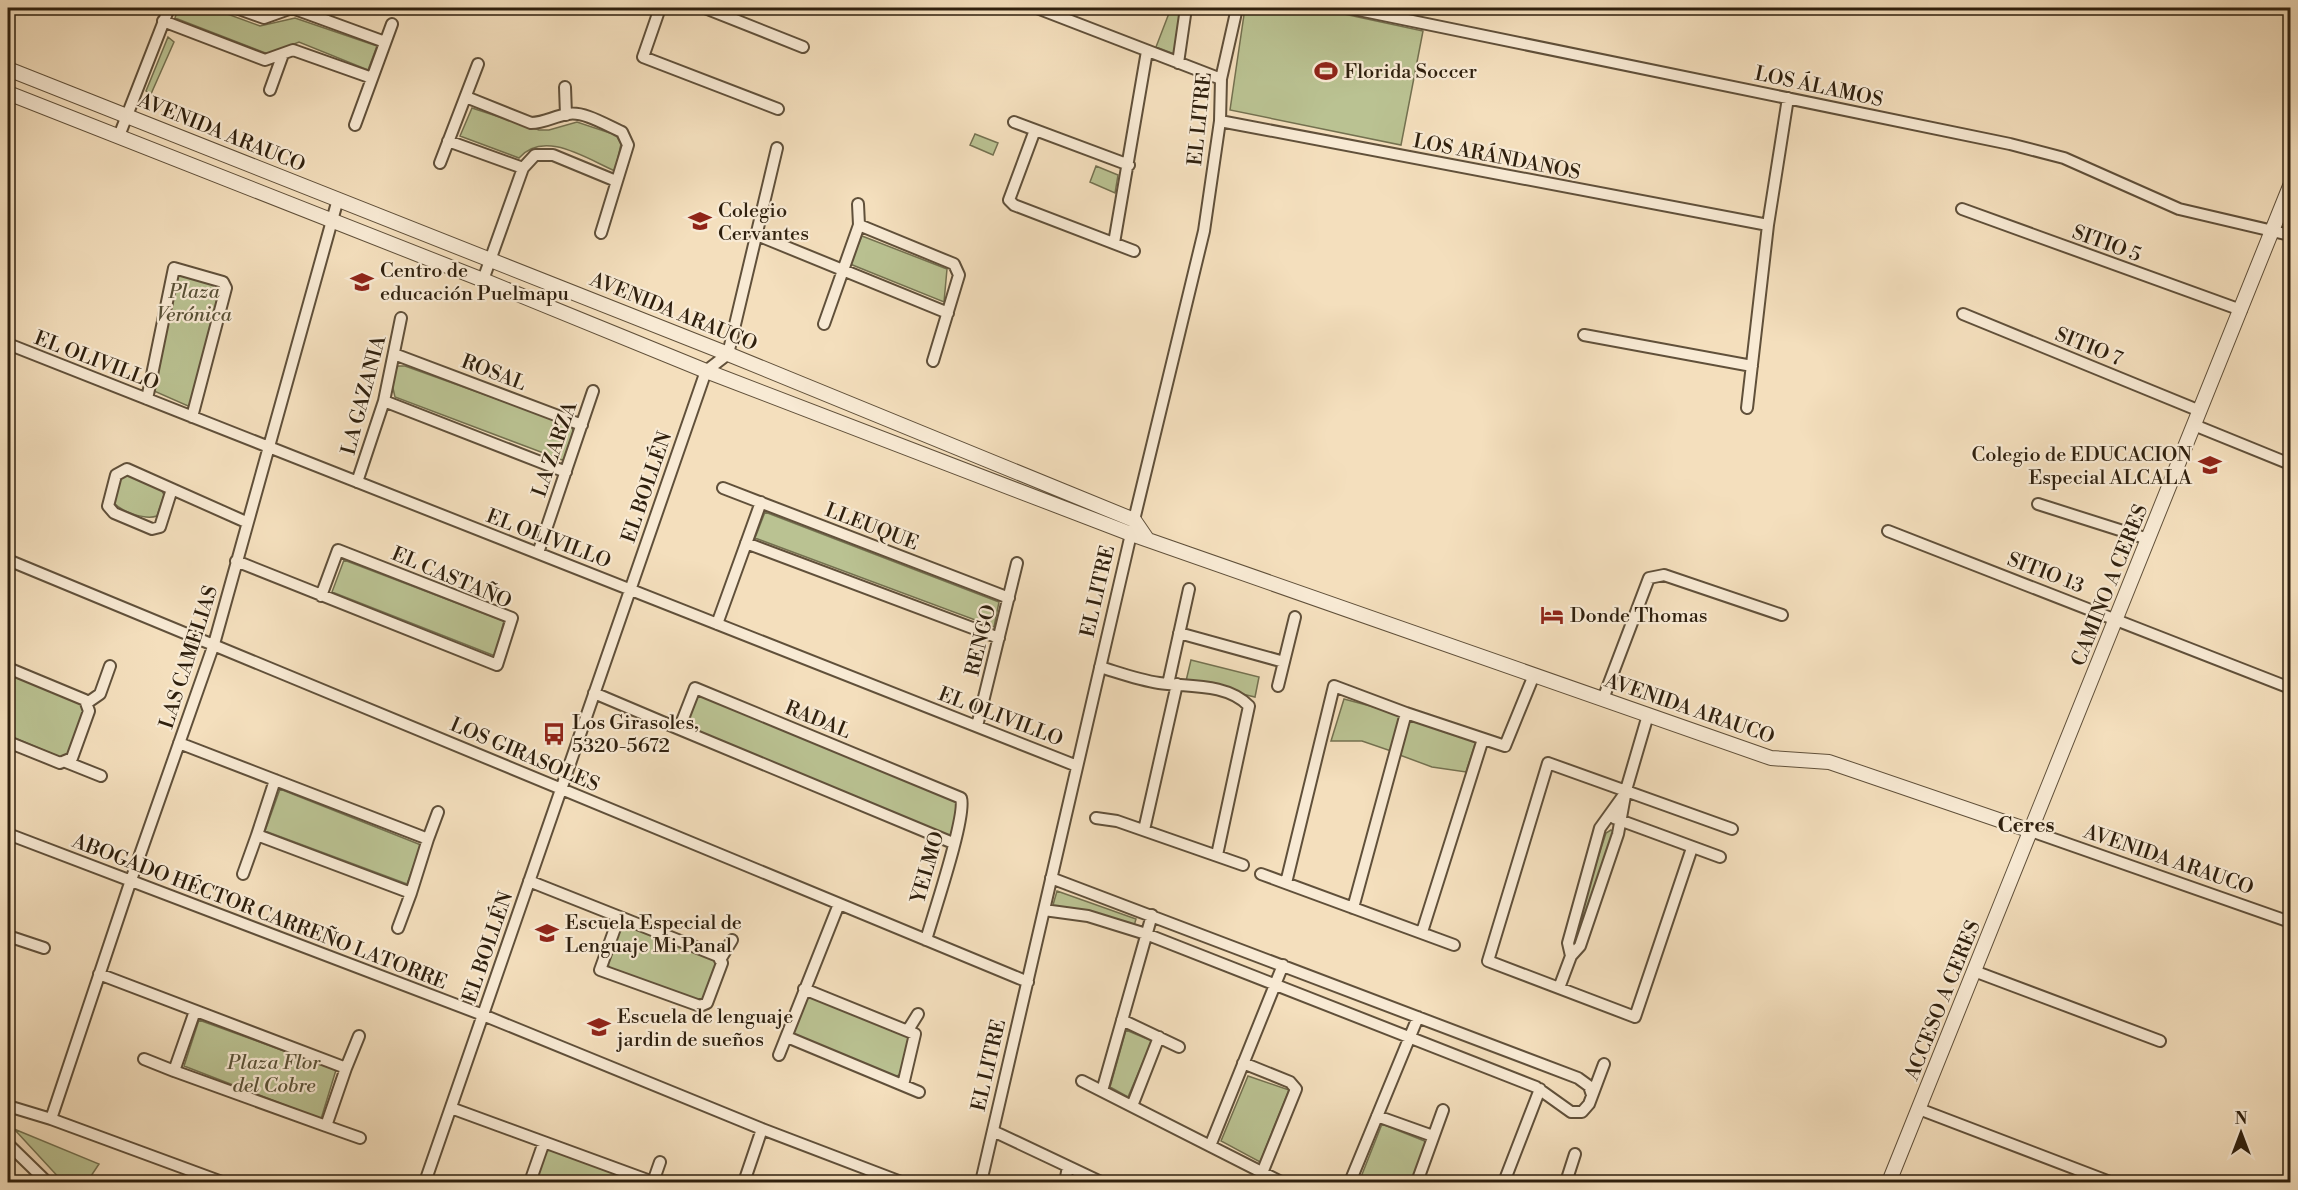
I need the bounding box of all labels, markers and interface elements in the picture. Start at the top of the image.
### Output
sports icon: Florida Soccer [1313,58,1339,84]
place label: Florida Soccer [1344,60,1478,85]
street label: LOS ÁLAMOS [1752,61,1885,113]
street label: EL LITRE [1183,71,1218,167]
street label: AVENIDA ARAUCO [133,88,309,178]
street label: LOS ARÁNDANOS [1411,128,1583,186]
place label: Colegio Cervantes [718,199,809,247]
school or university icon: Colegio Cervantes [687,208,713,234]
street label: SITIO 5 [2069,220,2144,268]
place label: Centro de educación Puelmapu [380,259,570,307]
street label: AVENIDA ARAUCO [585,267,761,357]
school or university icon: Centro de educación Puelmapu [349,269,375,295]
park label: Plaza Verónica [156,280,233,328]
street label: SITIO 7 [2051,323,2126,372]
street label: EL OLIVILLO [31,326,162,397]
street label: LA GAZANIA [337,332,393,458]
street label: ROSAL [458,350,529,397]
street label: LA ZARZA [527,397,584,500]
street label: EL BOLLÉN [616,428,678,546]
place label: Colegio de EDUCACION Especial ALCALA [1971,443,2193,491]
school or university icon: Colegio de EDUCACION Especial ALCALA [2197,452,2223,478]
street label: LLEUQUE [821,498,922,557]
street label: CAMINO A CERES [2067,501,2154,670]
street label: EL OLIVILLO [483,504,614,575]
street label: EL CASTAÑO [388,540,516,615]
street label: EL LITRE [1076,543,1121,640]
street label: SITIO 13 [2004,547,2087,599]
street label: LAS CAMELIAS [155,583,224,732]
street label: RENGO [961,602,1002,679]
hotel icon: Donde Thomas [1539,602,1565,628]
place label: Donde Thomas [1570,604,1708,629]
street label: AVENIDA ARAUCO [1600,668,1778,750]
street label: EL OLIVILLO [935,682,1066,753]
street label: RADAL [781,696,854,745]
place label: Los Girasoles, 5320-5672 [572,711,699,759]
street label: LOS GIRASOLES [446,713,603,798]
bus stop icon: Los Girasoles, 5320-5672 [541,721,567,747]
district label: Ceres [1998,813,2054,839]
street label: AVENIDA ARAUCO [2079,819,2257,901]
street label: ABOGADO HÉCTOR CARREÑO LATORRE [68,827,451,996]
street label: YELMO [906,829,951,907]
street label: EL BOLLÉN [457,888,519,1006]
place label: Escuela Especial de Lenguaje Mi Panal [565,911,742,959]
street label: ACCESO A CERES [1900,917,1987,1085]
school or university icon: Escuela Especial de Lenguaje Mi Panal [534,920,560,946]
place label: Escuela de lenguaje jardin de sueños [616,1005,793,1053]
school or university icon: Escuela de lenguaje jardin de sueños [586,1014,612,1040]
street label: EL LITRE [967,1017,1012,1114]
park label: Plaza Flor del Cobre [226,1051,321,1099]
north arrow [2211,1103,2271,1163]
text: N [2235,1109,2248,1129]

